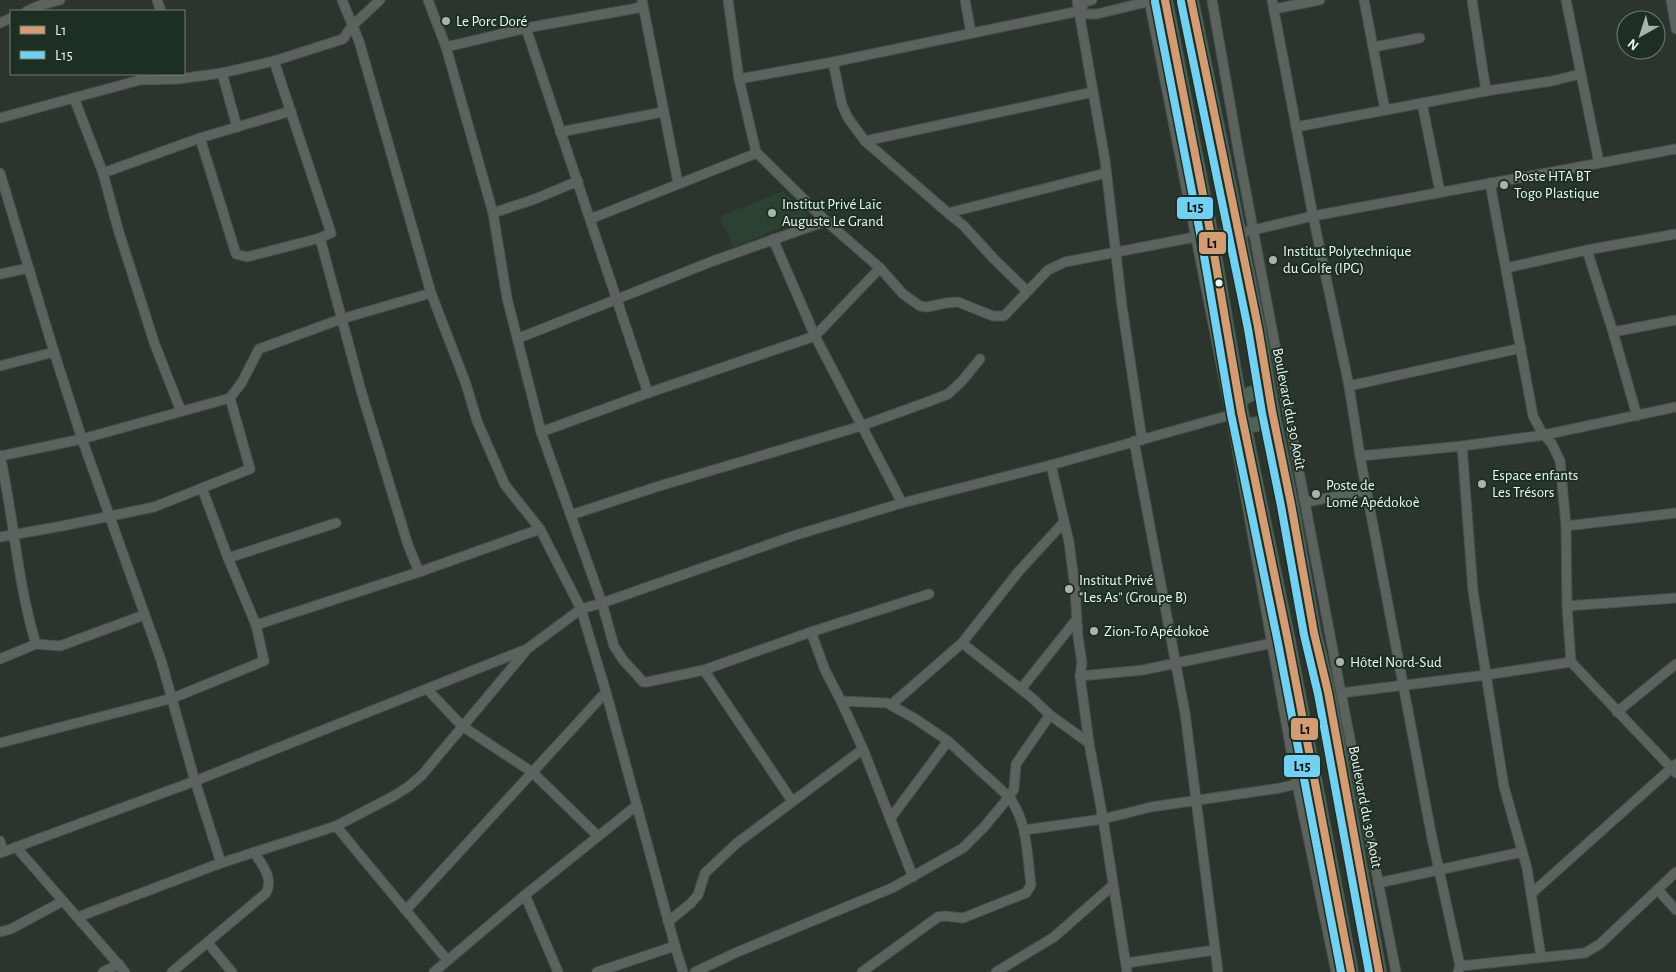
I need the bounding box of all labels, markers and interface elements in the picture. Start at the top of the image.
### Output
legend [10,10,185,75]
north arrow [1616,10,1666,60]
place label: Le Porc Doré [456,14,528,29]
marker: Le Porc Doré [440,15,452,27]
text: L1 [55,23,66,38]
text: N [1625,36,1642,53]
text: L15 [55,48,73,63]
place label: Poste HTA BT Togo Plastique [1514,169,1600,201]
marker: Poste HTA BT Togo Plastique [1498,179,1510,191]
line badge: L15 [1176,196,1214,220]
place label: Institut Privé Laïc Auguste Le Grand [782,197,884,229]
text: L15 [1186,201,1204,215]
marker: Institut Privé Laïc Auguste Le Grand [766,207,778,219]
line badge: L1 [1198,231,1227,255]
text: L1 [1206,237,1218,251]
place label: Institut Polytechnique du Golfe (IPG) [1283,244,1411,276]
marker: Institut Polytechnique du Golfe (IPG) [1267,254,1279,266]
unlabelled marker [1214,278,1224,288]
street label: Boulevard du 30 Août [1270,347,1308,472]
place label: Espace enfants Les Trésors [1492,468,1578,500]
place label: Poste de Lomé Apédokoè [1326,478,1420,510]
marker: Espace enfants Les Trésors [1476,478,1488,490]
marker: Poste de Lomé Apédokoè [1310,488,1322,500]
place label: Institut Privé "Les As" (Groupe B) [1079,573,1188,605]
marker: Institut Privé "Les As" (Groupe B) [1063,583,1075,595]
place label: Zion-To Apédokoè [1104,624,1209,639]
marker: Zion-To Apédokoè [1088,625,1100,637]
place label: Hôtel Nord-Sud [1350,655,1442,670]
marker: Hôtel Nord-Sud [1334,656,1346,668]
line badge: L1 [1290,717,1319,741]
text: L1 [1299,723,1311,737]
street label: Boulevard du 30 Août [1346,745,1384,870]
line badge: L15 [1283,754,1321,778]
text: L15 [1293,760,1311,774]

